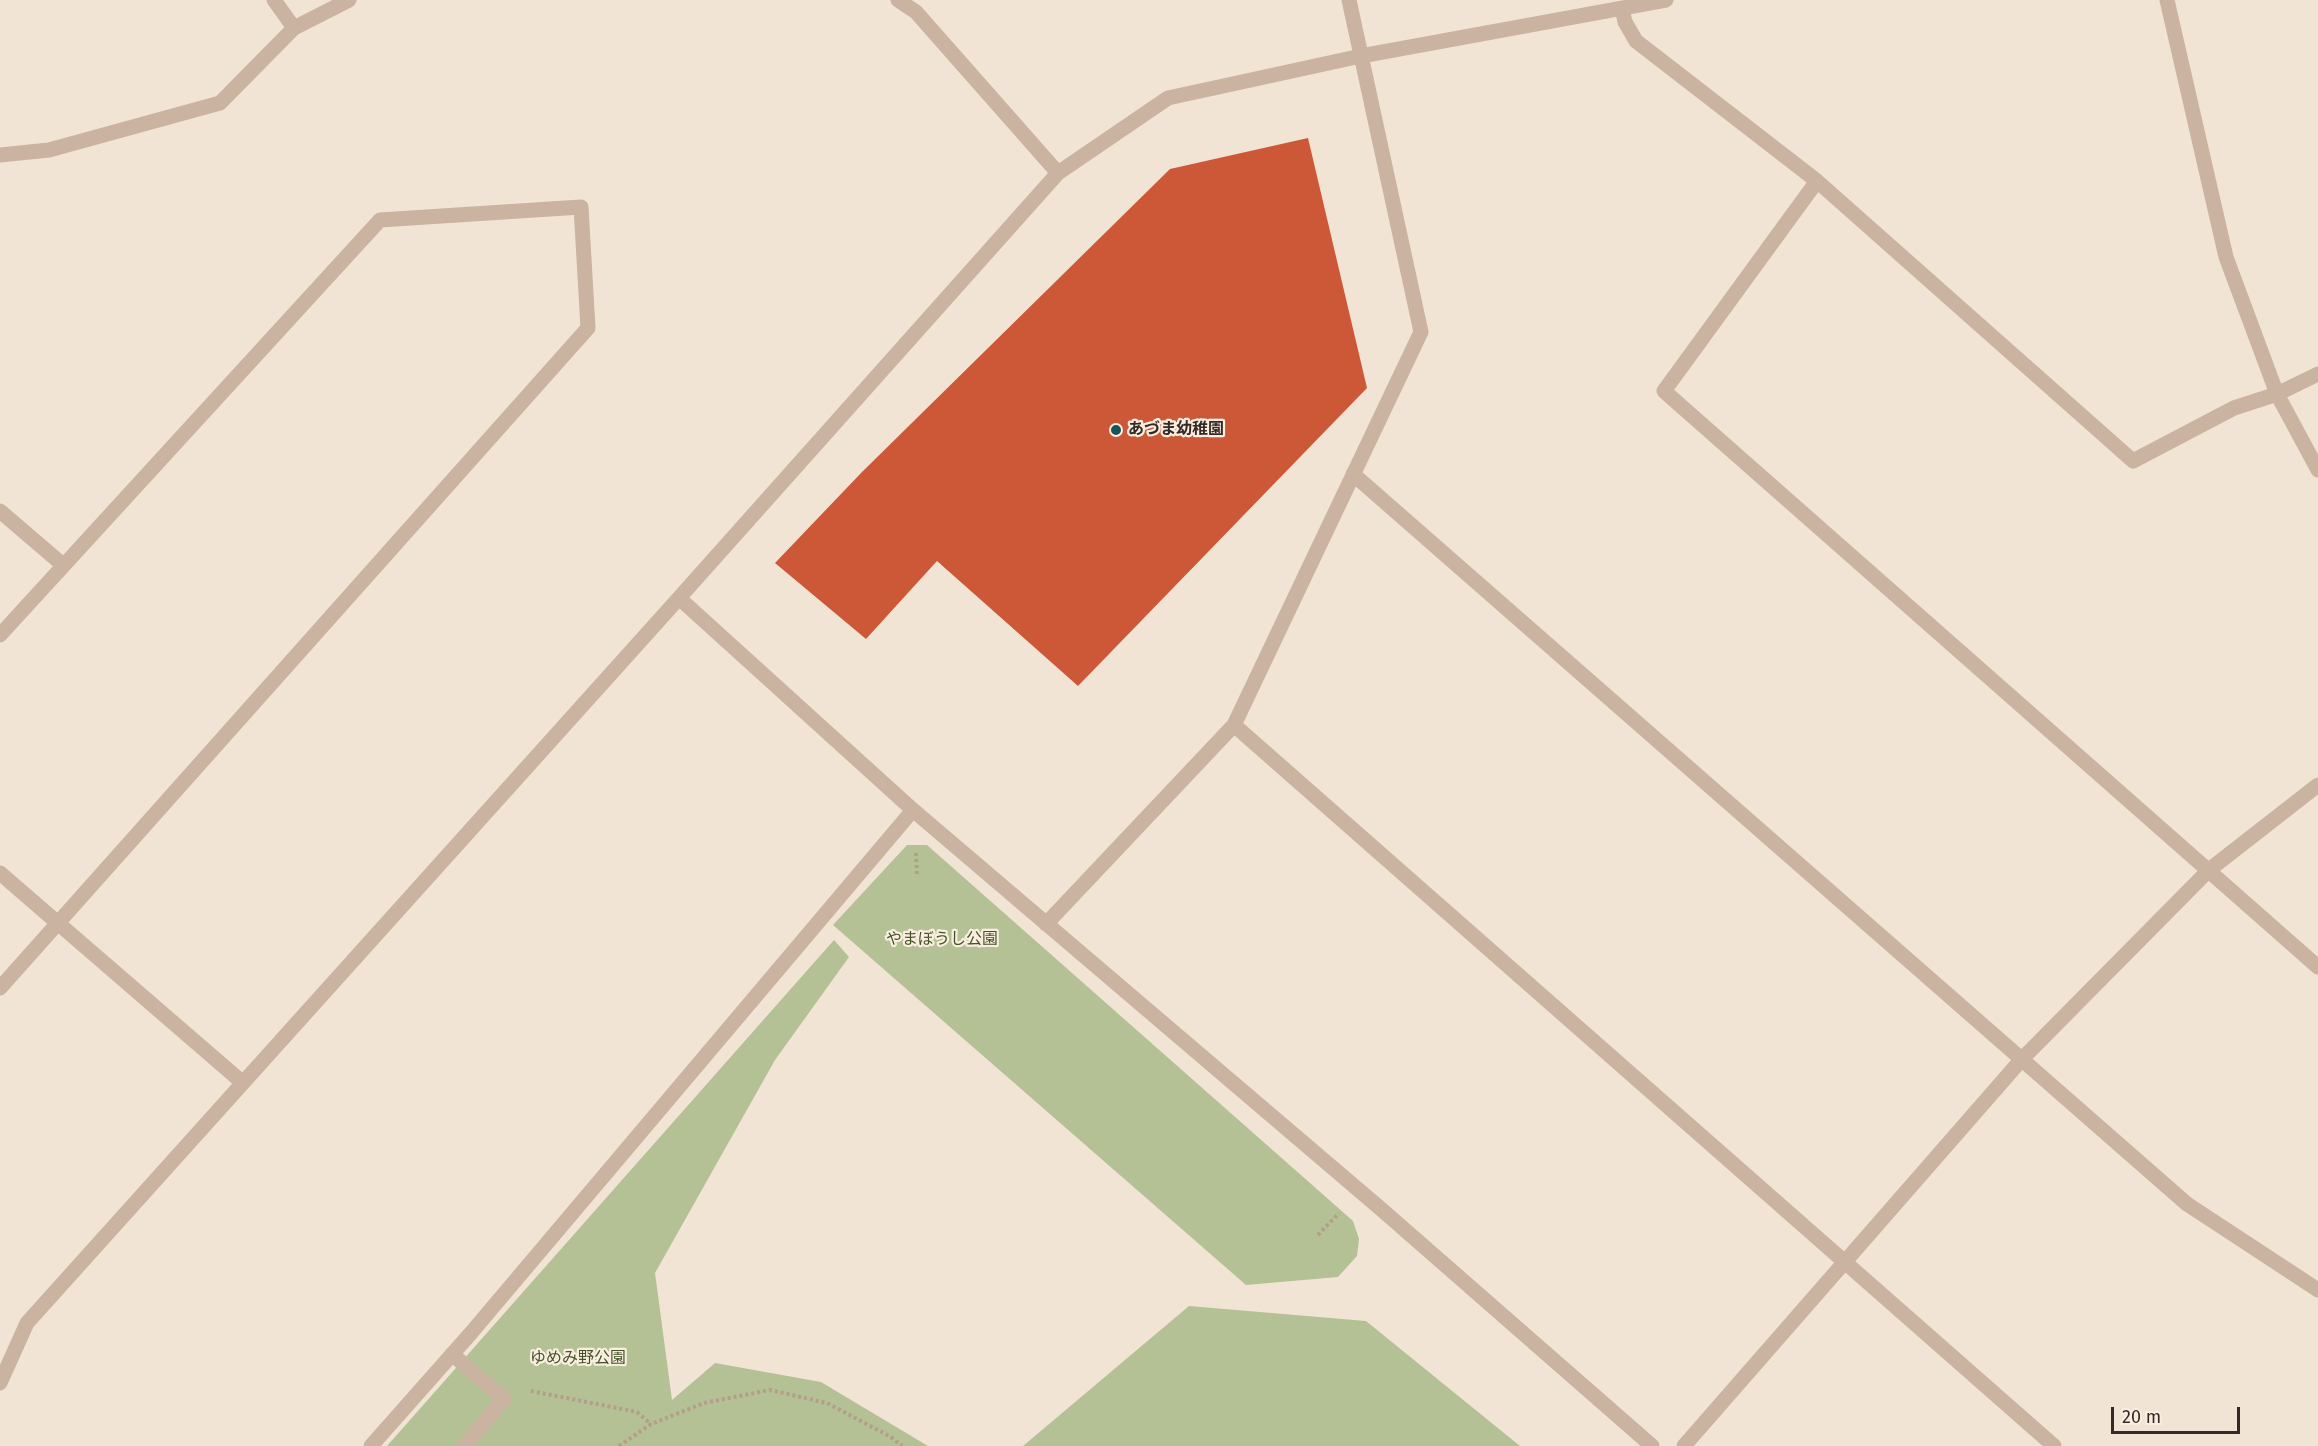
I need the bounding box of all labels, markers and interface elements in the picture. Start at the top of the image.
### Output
place label: あづま幼稚園 [1128,420,1224,440]
marker: あづま幼稚園 [1109,423,1123,437]
park label: やまぼうし公園 [886,930,998,950]
park label: ゆめみ野公園 [530,1349,626,1369]
scale bar [2114,1395,2243,1433]
text: 20 m [2122,1406,2161,1428]

